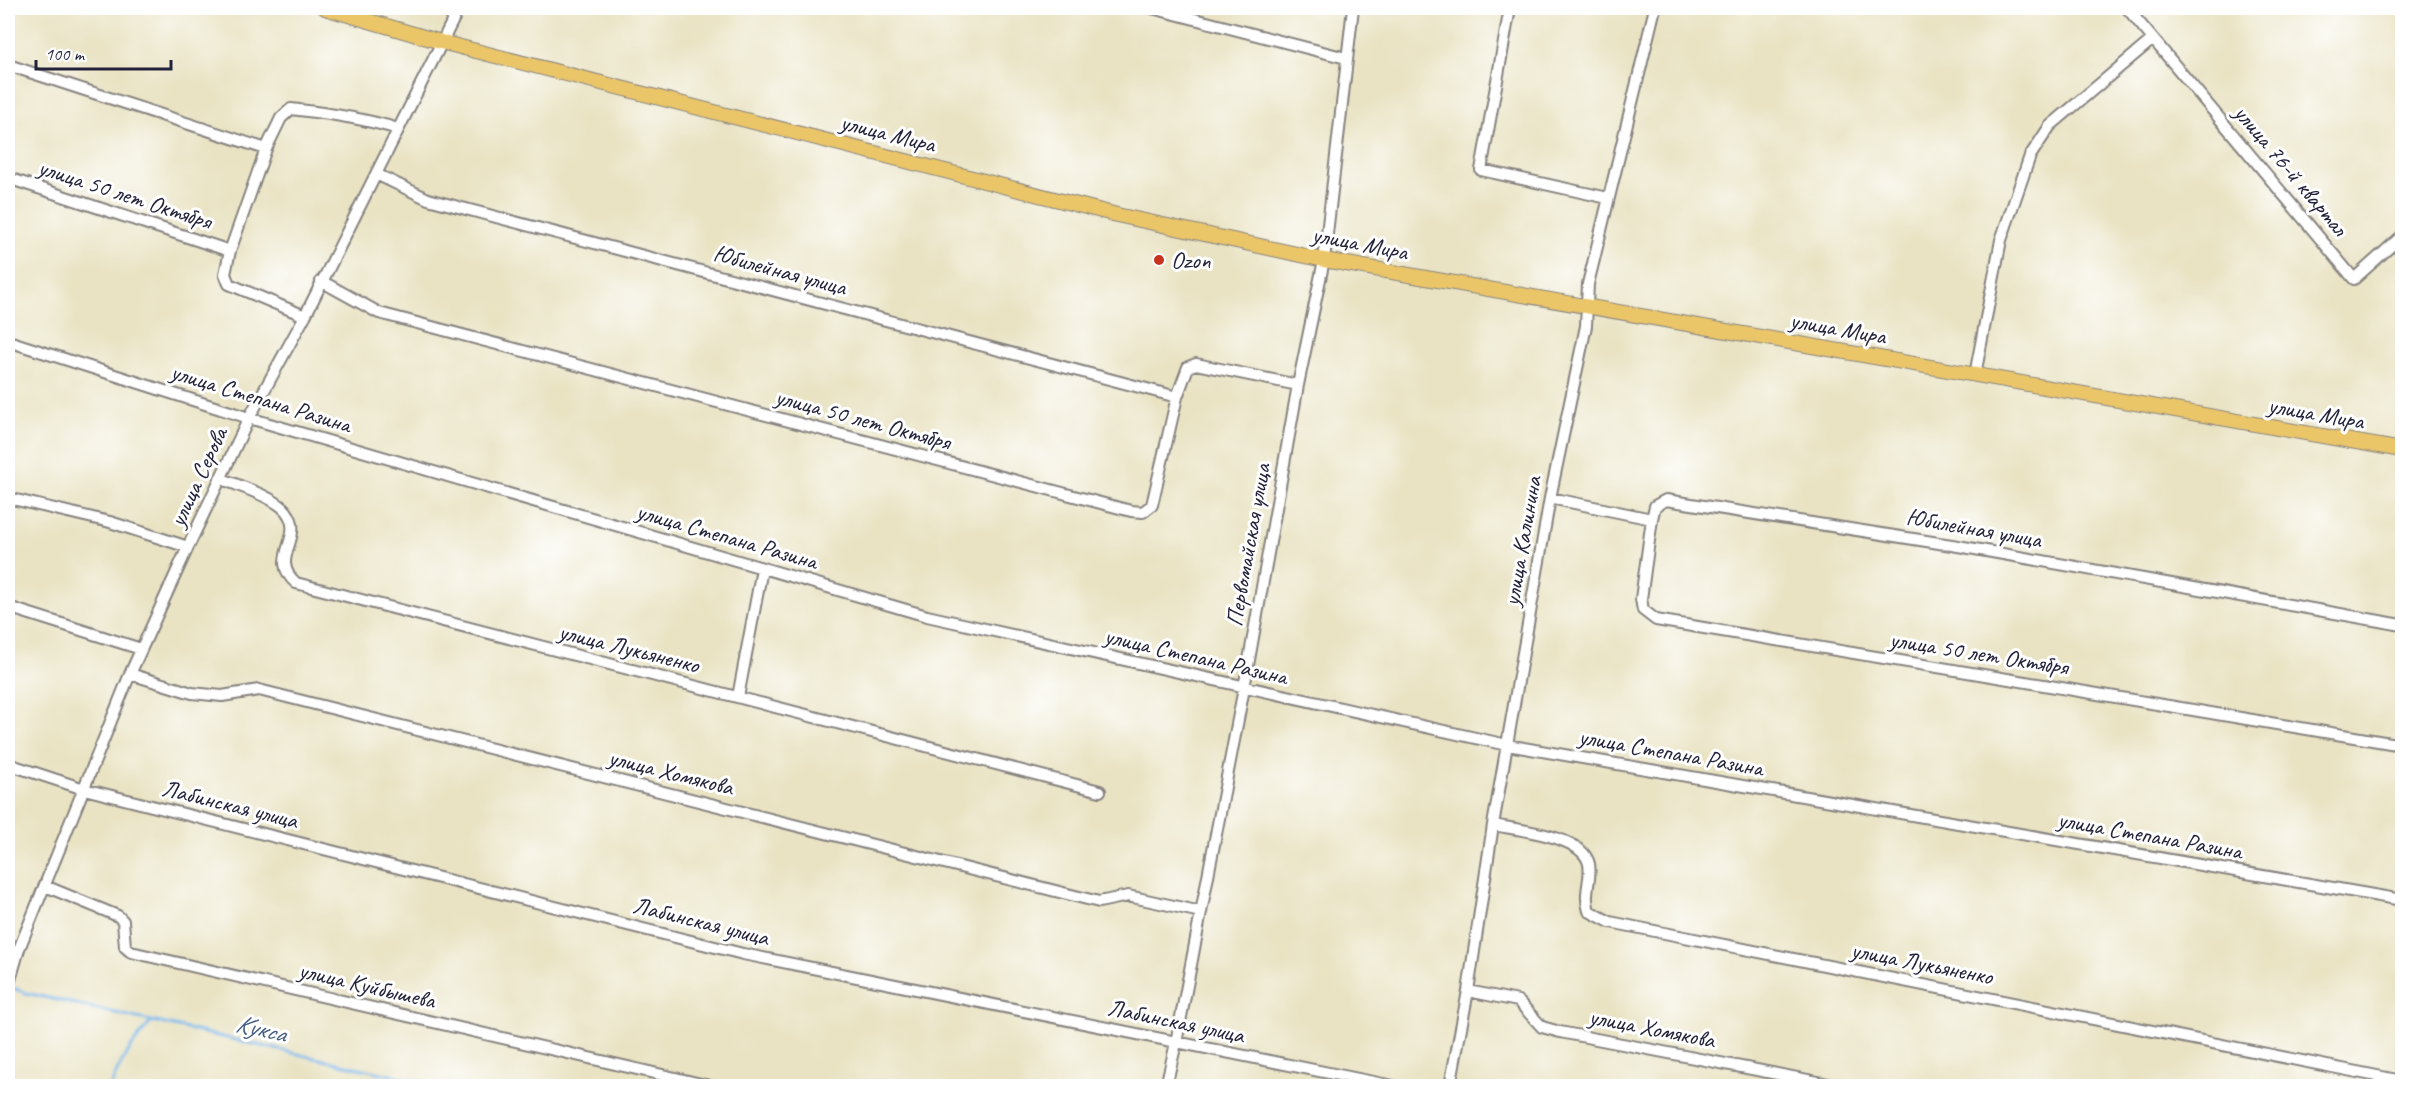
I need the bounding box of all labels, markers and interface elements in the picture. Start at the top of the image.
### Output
scale bar [36,33,171,71]
text: 100 m [45,43,86,65]
street label: улица 76-й квартал [2226,97,2356,243]
street label: улица Мира [836,106,940,160]
street label: улица 50 лет Октября [33,151,217,237]
street label: улица Мира [1308,219,1412,267]
street label: Юбилейная улица [710,238,851,302]
place label: Ozon [1171,245,1211,275]
marker: Ozon [1152,253,1166,267]
street label: улица Мира [1786,304,1889,351]
street label: улица Степана Разина [165,356,357,440]
street label: улица 50 лет Октября [770,381,956,457]
street label: улица Мира [2264,389,2367,436]
street label: улица Серова [161,421,235,533]
street label: Первомайская улица [1219,460,1277,629]
street label: улица Калинина [1496,472,1548,610]
street label: улица Степана Разина [631,495,823,577]
street label: Юбилейная улица [1904,501,2045,555]
street label: улица Лукьяненко [554,616,704,680]
street label: улица Степана Разина [1100,620,1292,692]
street label: улица 50 лет Октября [1886,624,2072,682]
street label: улица Степана Разина [1574,721,1768,783]
street label: улица Хомякова [604,742,738,802]
street label: Лабинская улица [159,773,302,836]
street label: улица Степана Разина [2053,804,2247,866]
street label: Лабинская улица [630,890,773,953]
street label: улица Лукьяненко [1847,934,1997,992]
street label: улица Куйбышева [294,954,439,1016]
street label: Лабинская улица [1105,992,1248,1050]
street label: улица Хомякова [1585,1001,1719,1055]
water label: Кукса [233,1007,292,1051]

